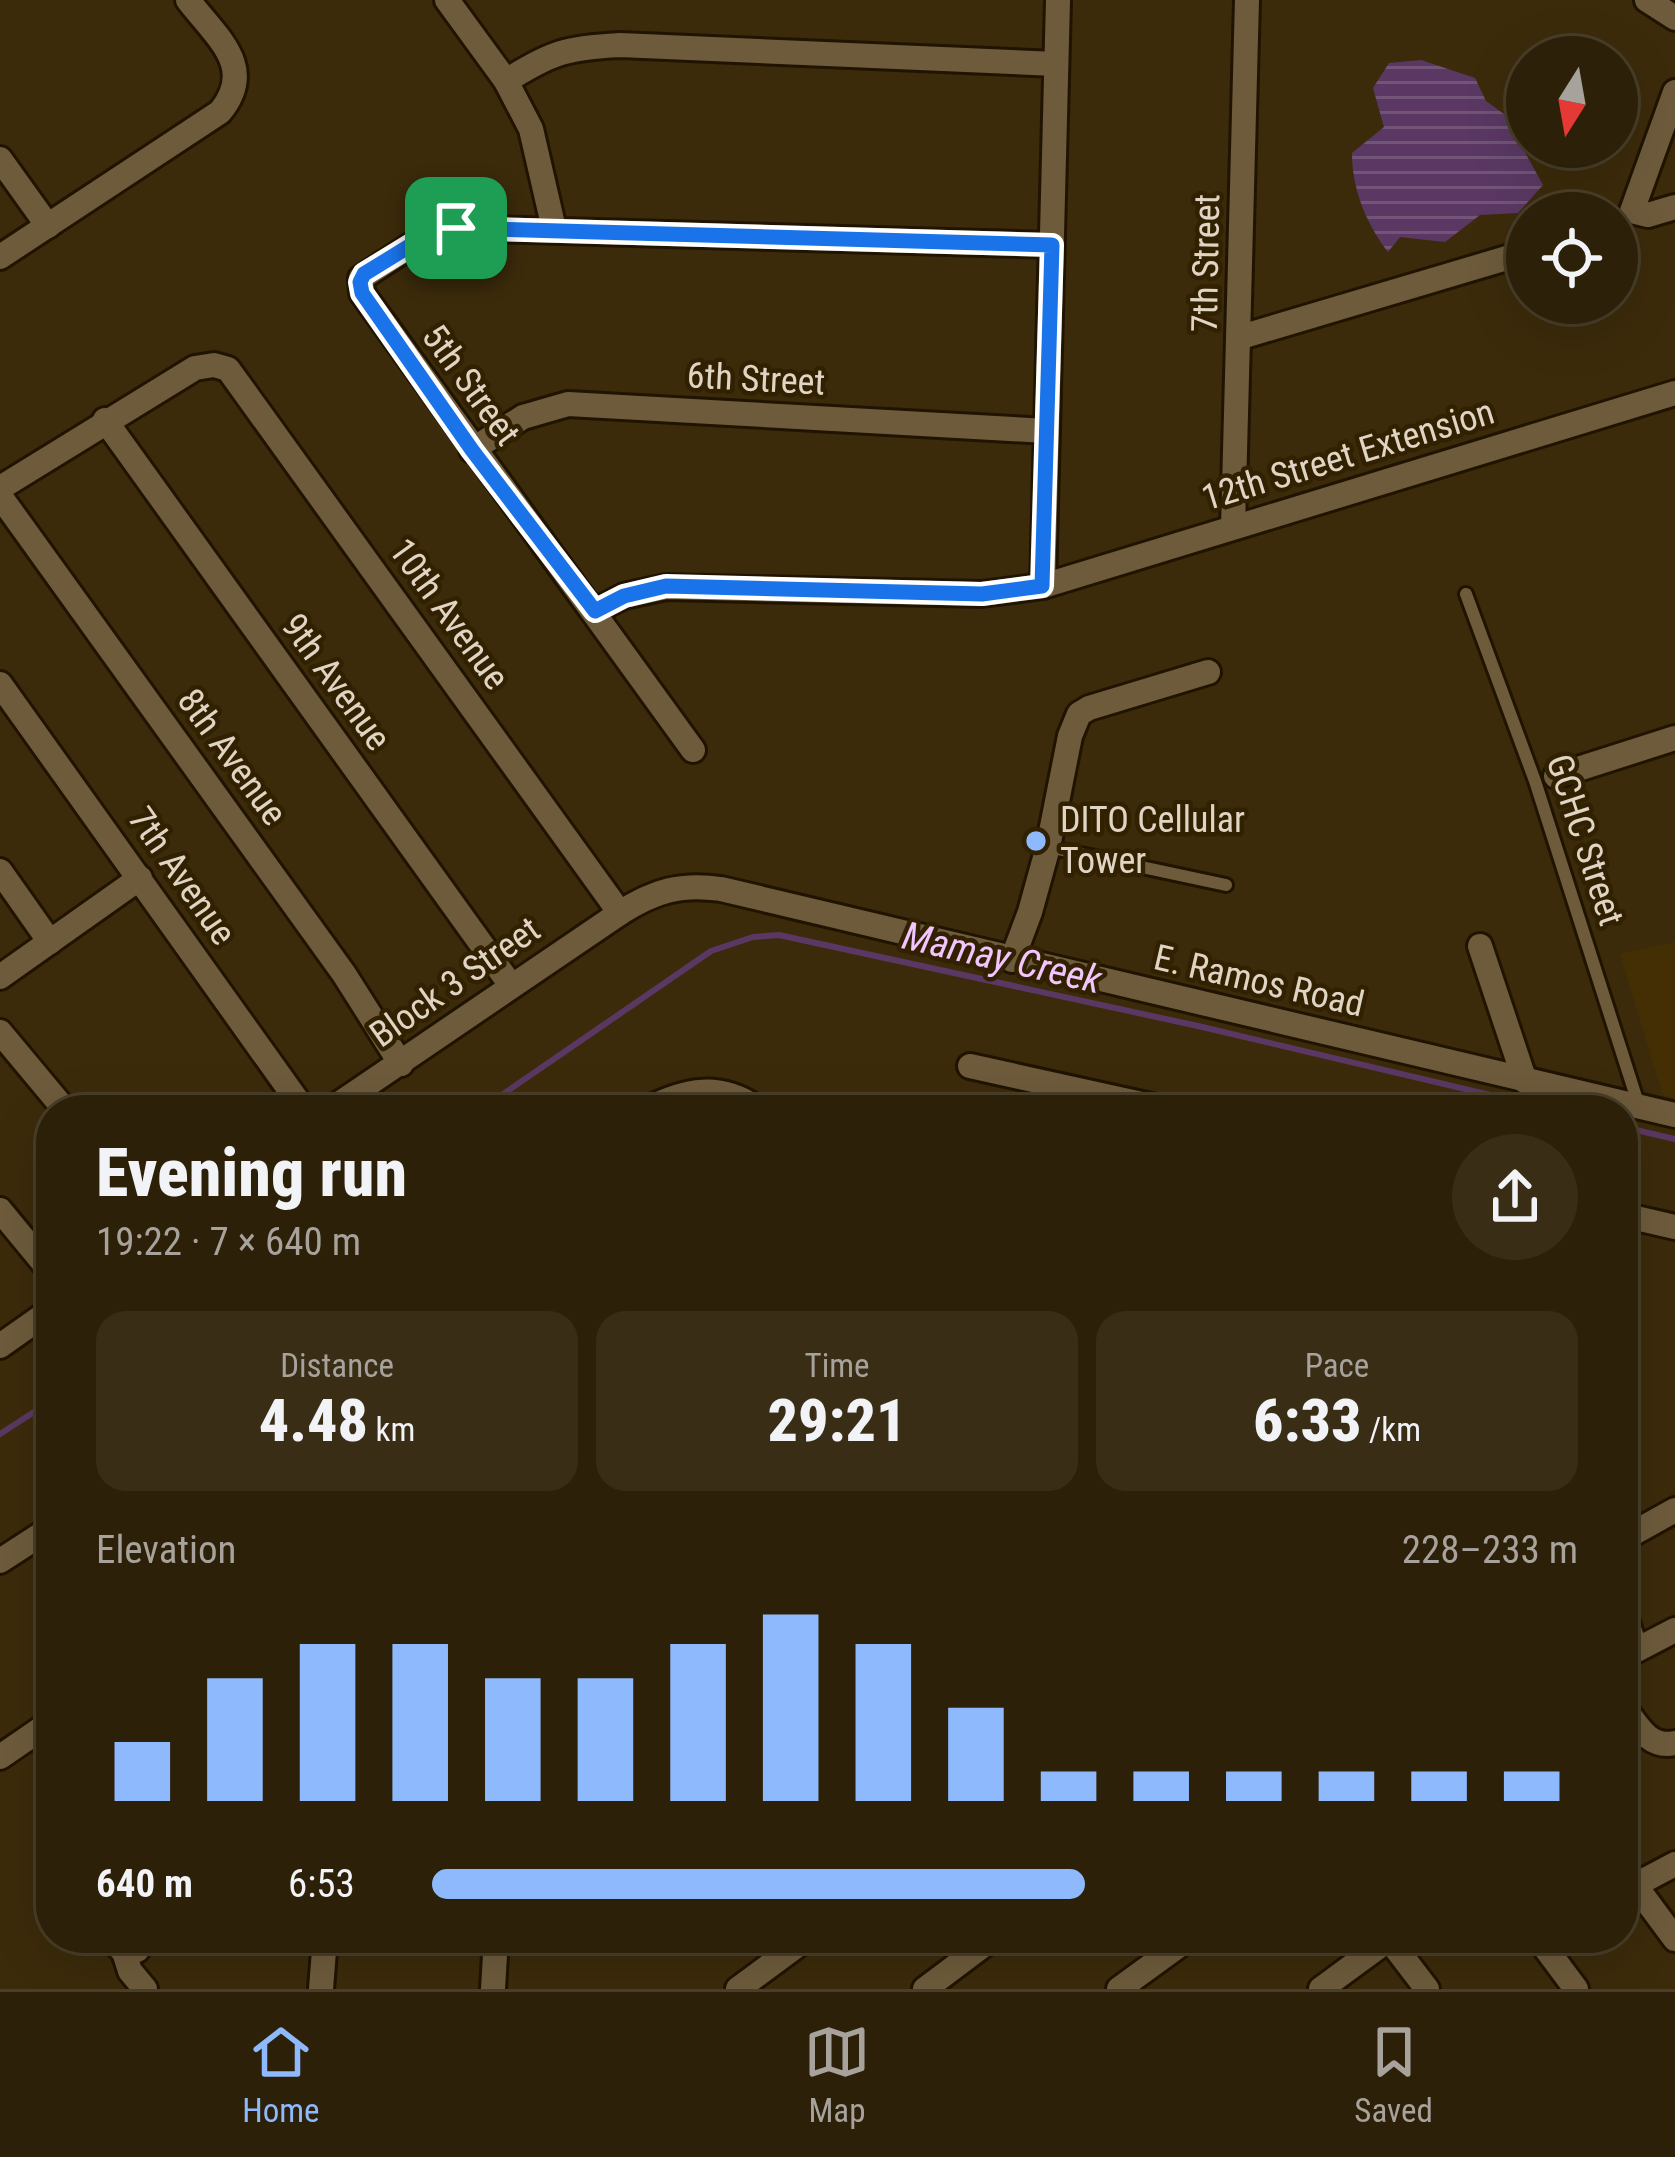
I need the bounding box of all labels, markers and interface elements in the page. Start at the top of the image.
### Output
north arrow [1506,36,1638,168]
map controls [1506,36,1638,324]
pin [405,177,507,279]
button: locate [1506,192,1638,324]
street label: 7th Street [1184,193,1228,333]
icon: arrive [423,195,489,261]
street label: 5th Street [413,317,529,453]
street label: 6th Street [686,354,826,404]
street label: 12th Street Extension [1197,391,1499,519]
street label: 10th Avenue [380,531,518,697]
street label: 9th Avenue [273,606,399,758]
street label: 8th Avenue [169,681,295,833]
street label: GCHC Street [1538,749,1632,931]
street label: 7th Avenue [120,799,244,953]
place label: DITO Cellular Tower [1060,799,1245,882]
marker: DITO Cellular Tower [1023,828,1049,854]
street label: Block 3 Street [362,908,548,1056]
water label: Mamay Creek [898,913,1107,1003]
street label: E. Ramos Road [1150,936,1368,1026]
button: share [1452,1134,1578,1260]
text: Evening run [96,1135,407,1212]
text: 19:22 · 7 × 640 m [96,1219,361,1265]
text: Distance [280,1346,394,1385]
text: Time [804,1346,870,1385]
text: Pace [1305,1346,1369,1385]
text: 4.48 [259,1385,368,1456]
text: 29:21 [768,1385,906,1456]
text: 6:33 [1253,1385,1361,1456]
text: km [368,1410,415,1449]
text: /km [1361,1410,1421,1449]
text: Elevation [96,1527,236,1573]
text: 228–233 m [1402,1527,1578,1573]
text: 640 m [96,1861,193,1907]
text: 6:53 [288,1861,355,1907]
tab: Home [242,2019,320,2130]
tab: Map [804,2019,870,2130]
tab: Saved [1354,2019,1433,2130]

